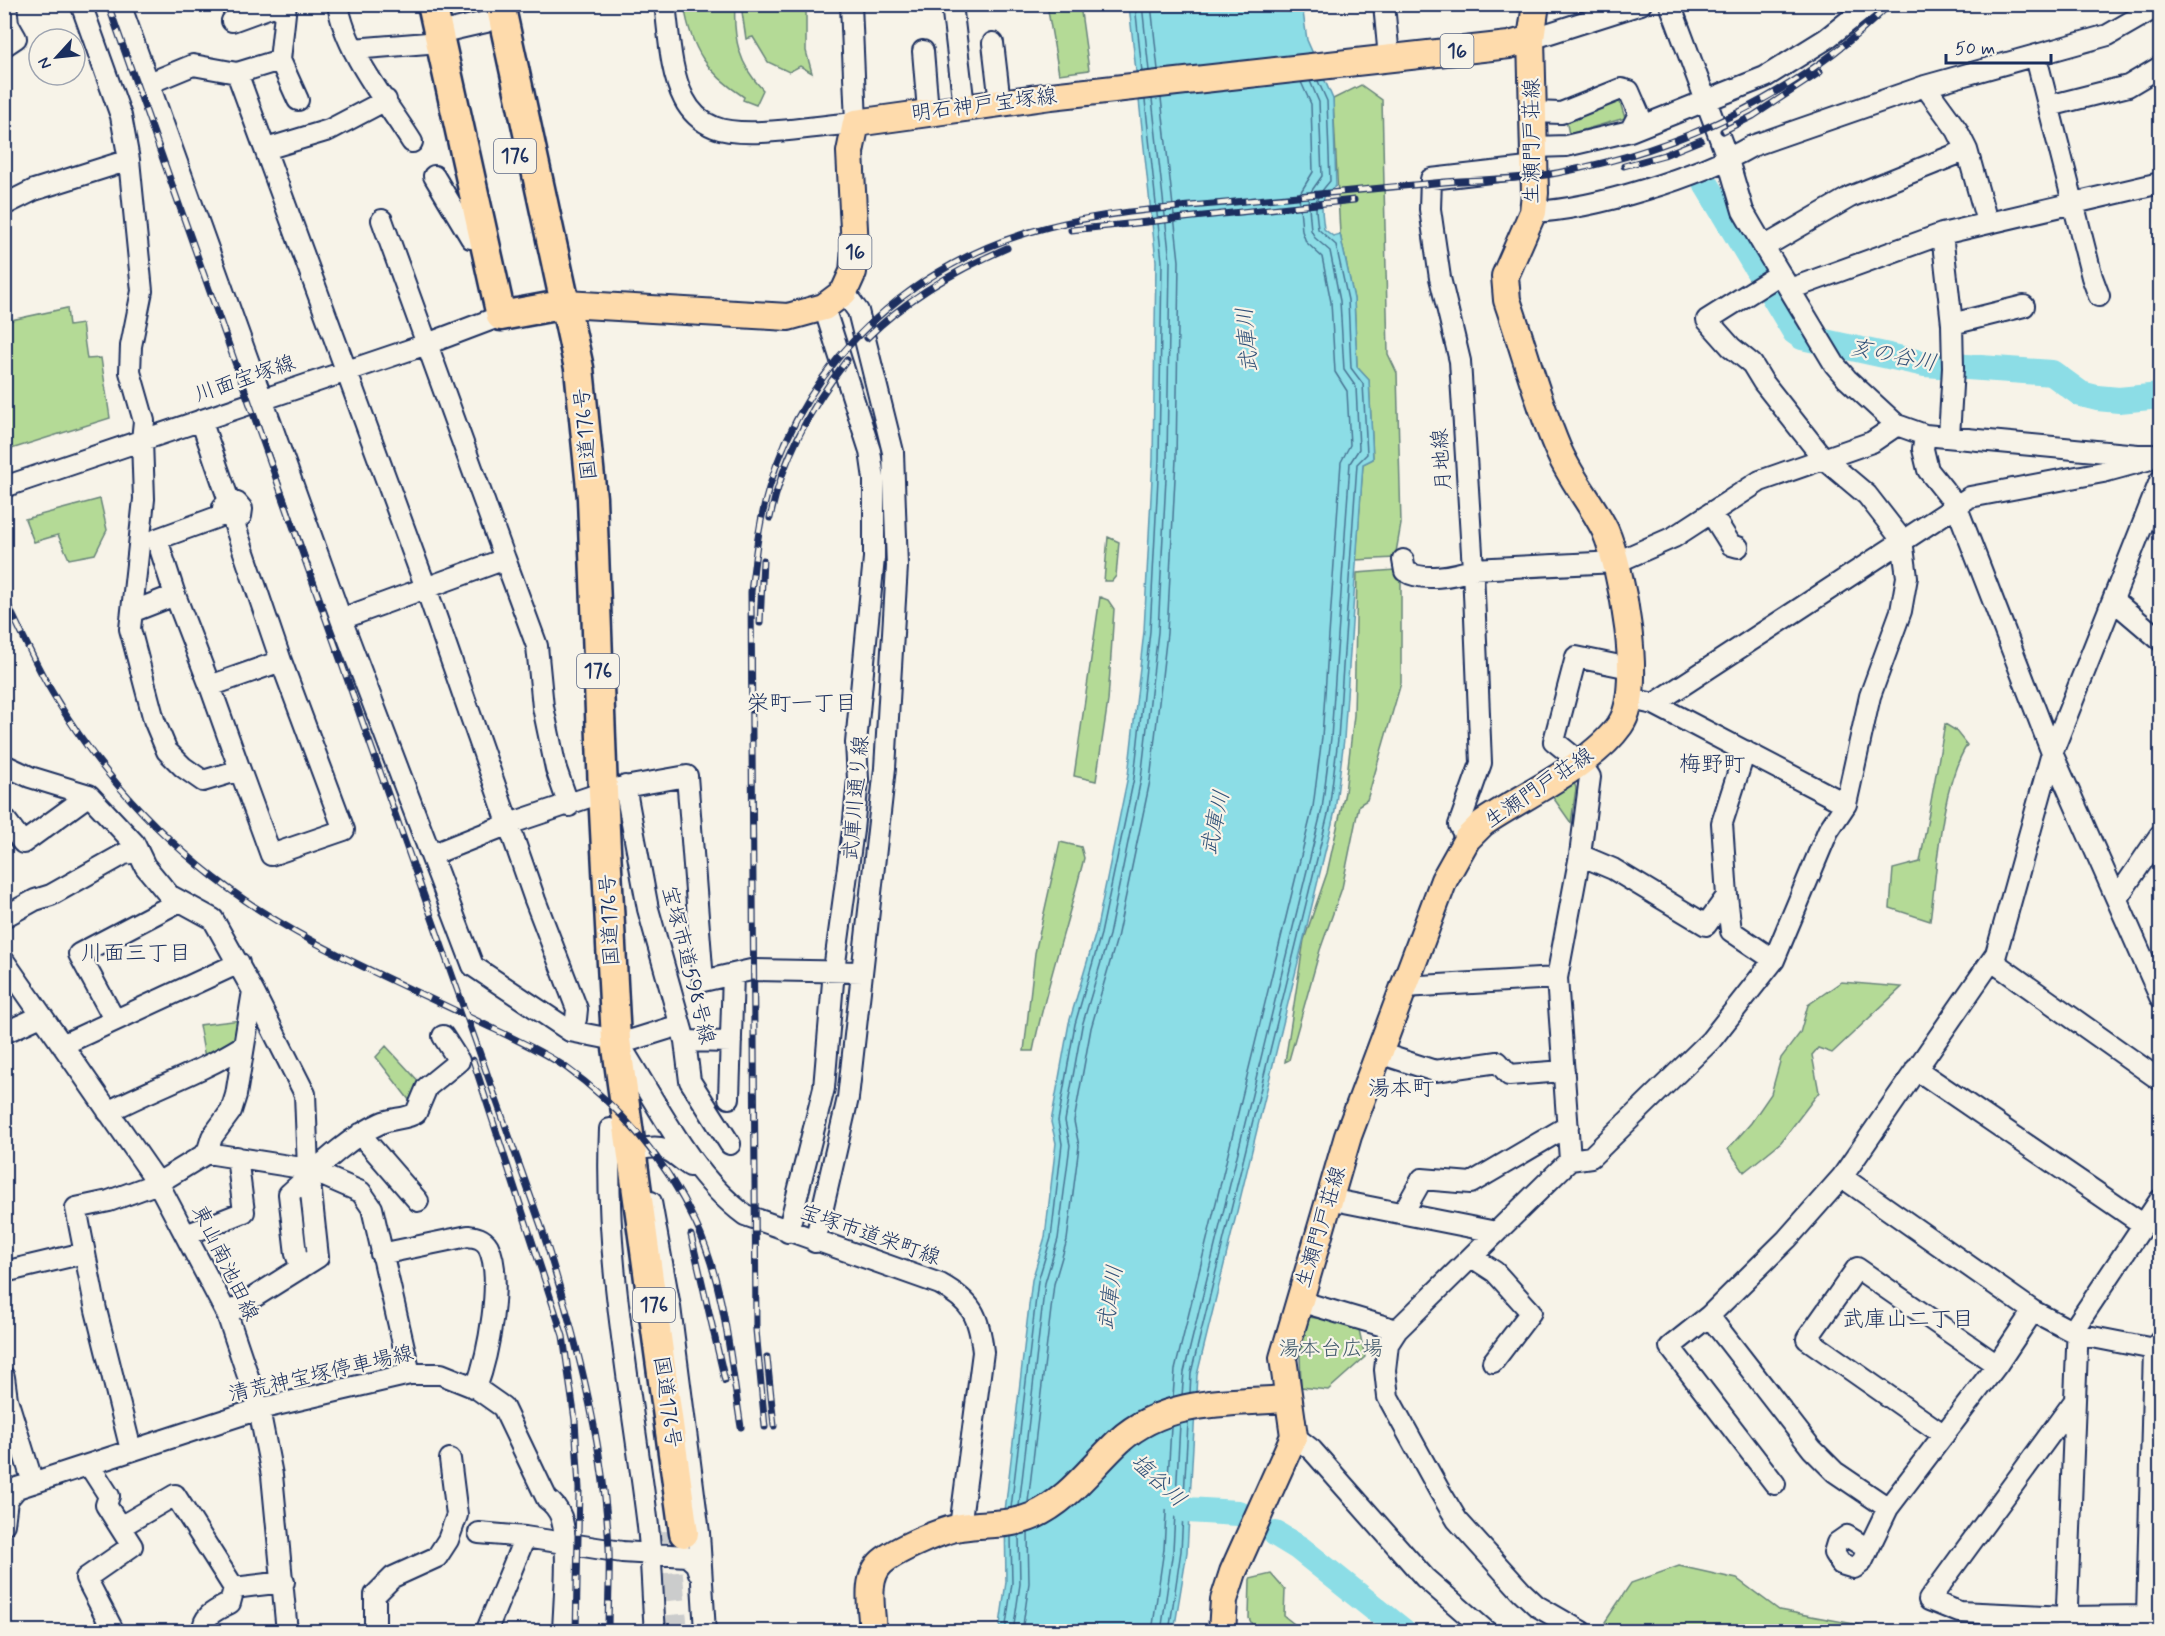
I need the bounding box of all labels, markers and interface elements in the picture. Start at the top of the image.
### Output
north arrow [27,27,87,87]
scale bar [1946,27,2051,65]
road number: 16 [1440,34,1474,68]
text: 50 m [1955,37,1995,61]
text: N [33,54,57,73]
street label: 生瀬門戸荘線 [1518,78,1546,204]
street label: 明石神戸宝塚線 [909,82,1059,128]
road number: 176 [494,139,536,173]
road number: 16 [838,235,872,269]
water label: 武庫川 [1231,306,1265,374]
water label: 亥の谷川 [1847,334,1939,378]
street label: 川面宝塚線 [191,349,299,409]
street label: 国道176号 [568,387,604,481]
street label: 月地線 [1426,428,1458,492]
road number: 176 [577,654,619,688]
district label: 栄町一丁目 [747,690,857,718]
street label: 武庫川通り線 [837,734,875,862]
street label: 生瀬門戸荘線 [1479,741,1599,835]
district label: 梅野町 [1679,751,1745,779]
water label: 武庫川 [1195,788,1237,858]
street label: 国道176号 [594,873,626,967]
street label: 宝塚市道598号線 [655,883,721,1047]
district label: 川面三丁目 [81,940,191,968]
district label: 湯本町 [1368,1075,1434,1103]
street label: 生瀬門戸荘線 [1289,1163,1353,1291]
street label: 宝塚市道栄町線 [796,1198,944,1272]
street label: 東山南池田線 [185,1200,265,1326]
water label: 武庫川 [1092,1263,1130,1333]
road number: 176 [633,1288,675,1322]
district label: 武庫山二丁目 [1842,1306,1974,1334]
park label: 湯本台広場 [1279,1335,1384,1363]
street label: 清荒神宝塚停車場線 [226,1339,416,1409]
street label: 国道176号 [647,1354,687,1450]
water label: 塩谷川 [1124,1448,1192,1514]

